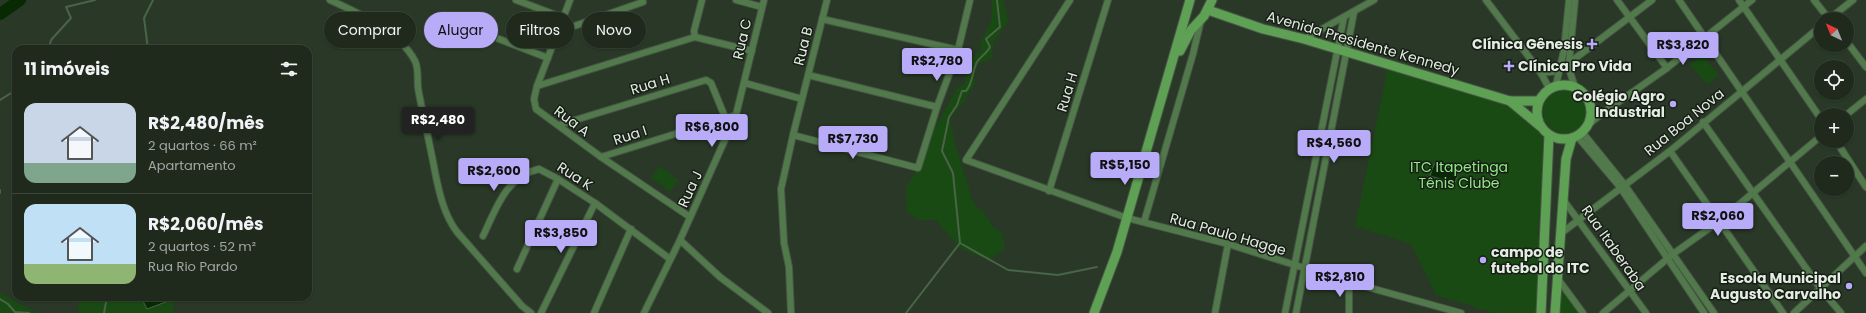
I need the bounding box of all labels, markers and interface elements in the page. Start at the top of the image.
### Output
street label: Avenida Presidente Kennedy [1264,6,1462,80]
chip: Comprar [324,12,416,48]
chip: Alugar [424,12,498,48]
chip: Filtros [506,12,574,48]
chip: Novo [582,12,646,48]
north arrow [1814,12,1854,52]
map controls [1814,12,1854,196]
street label: Rua C [728,17,756,61]
street label: Rua B [789,25,817,67]
pin: R$3,820 [1646,32,1720,66]
place label: Clínica Gênesis [1472,34,1583,54]
text: R$3,820 [1657,35,1709,54]
marker: Clínica Gênesis [1586,38,1598,50]
pin: R$2,780 [900,48,974,82]
text: R$2,780 [911,51,963,70]
place label: Clínica Pro Vida [1518,56,1632,76]
text: 11 imóveis [24,57,110,81]
icon: filters [278,58,300,80]
marker: Clínica Pro Vida [1503,60,1515,72]
button: locate [1814,60,1854,100]
street label: Rua H [628,69,672,99]
street label: Rua H [1052,70,1082,114]
street label: Rua Boa Nova [1640,84,1728,160]
place label: Colégio Agro Industrial [1572,86,1665,122]
marker: Colégio Agro Industrial [1668,99,1678,109]
street label: Rua A [550,101,594,141]
pin: R$2,480 [401,107,475,141]
button: + [1814,108,1854,148]
text: R$2,480 [411,110,465,129]
text: R$2,480/mês [148,111,264,135]
pin: R$6,800 [675,114,749,148]
text: R$6,800 [685,117,739,136]
icon: home [56,119,104,167]
street label: Rua I [611,120,649,150]
pin: R$7,730 [816,126,890,160]
text: R$7,730 [827,129,879,148]
pin: R$4,560 [1297,130,1371,164]
text: R$4,560 [1307,133,1361,152]
text: 2 quartos · 66 m² [148,136,257,155]
pin: R$5,150 [1088,152,1162,186]
text: R$5,150 [1099,155,1151,174]
text: Apartamento [148,156,236,175]
button: − [1814,156,1854,196]
street label: Rua K [553,157,597,195]
park label: ITC Itapetinga Tênis Clube [1410,157,1508,193]
pin: R$2,600 [457,158,531,192]
text: R$2,600 [467,161,521,180]
street label: Rua J [673,168,707,210]
street label: Rua Itaberaba [1577,201,1651,295]
pin: R$2,060 [1681,203,1755,237]
text: R$2,060 [1691,206,1745,225]
street label: Rua Paulo Hagge [1168,208,1289,260]
text: R$2,060/mês [148,212,264,236]
icon: home [56,220,104,268]
pin: R$3,850 [524,220,598,254]
text: R$3,850 [534,223,588,242]
text: 2 quartos · 52 m² [148,237,256,256]
place label: campo de futebol do ITC [1491,242,1590,278]
marker: campo de futebol do ITC [1478,255,1488,265]
text: Rua Rio Pardo [148,257,238,276]
pin: R$2,810 [1303,264,1377,298]
text: R$2,810 [1315,267,1365,286]
place label: Escola Municipal Augusto Carvalho [1710,268,1841,304]
marker: Escola Municipal Augusto Carvalho [1844,281,1854,291]

